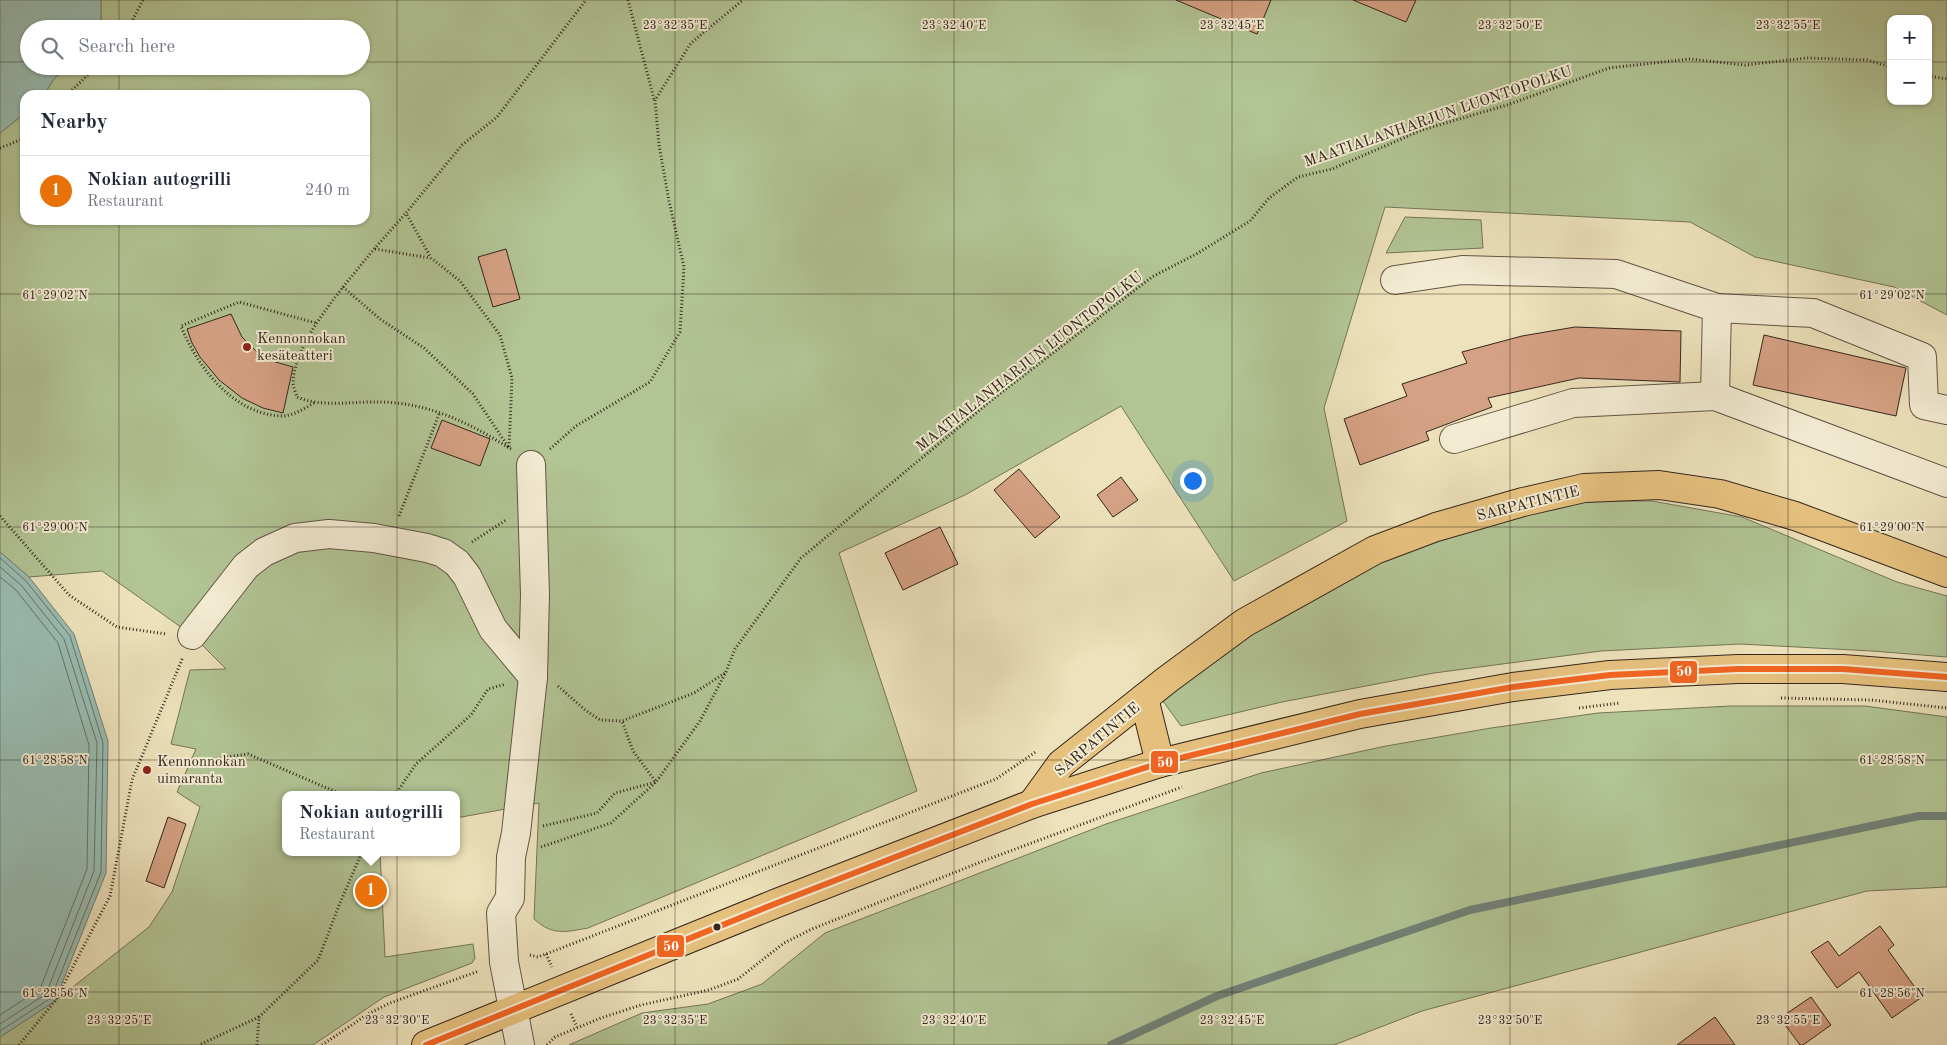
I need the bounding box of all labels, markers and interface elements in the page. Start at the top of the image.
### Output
map controls [1887,15,1932,105]
button: + [1887,15,1932,60]
text: 23°32'35"E [643,19,707,32]
text: 23°32'45"E [1200,19,1264,32]
text: 23°32'50"E [1478,19,1542,32]
text: 23°32'55"E [1756,19,1820,32]
search box [20,20,370,75]
text: 23°32'40"E [922,20,986,32]
icon: search [38,34,66,62]
text: Search here [78,38,175,57]
button: − [1887,60,1932,105]
street label: MAATIALANHARJUN LUONTOPOLKU [1303,64,1575,170]
text: Nearby [40,112,108,133]
text: Nokian autogrilli [87,171,231,190]
text: 1 [51,183,61,199]
text: 240 m [305,183,350,199]
text: Restaurant [87,194,164,210]
street label: MAATIALANHARJUN LUONTOPOLKU [914,269,1146,455]
text: 61°29'02"N [22,290,88,302]
text: 61°29'02"N [1859,290,1925,302]
place label: Kennonnokan kesäteatteri [257,332,346,364]
marker: Kennonnokan kesäteatteri [241,341,253,353]
your location [1180,468,1206,494]
street label: SARPATINTIE [1475,484,1581,524]
text: 61°29'00"N [22,522,88,534]
text: 61°29'00"N [1859,522,1925,534]
line badge: 50 [1669,660,1698,684]
text: 50 [1676,665,1692,679]
street label: SARPATINTIE [1053,700,1143,780]
line badge: 50 [1150,750,1179,774]
text: 61°28'58"N [22,754,88,767]
text: 61°28'58"N [1859,754,1925,767]
place label: Kennonnokan uimaranta [157,755,246,787]
text: 50 [1157,756,1173,770]
marker: Kennonnokan uimaranta [141,764,153,776]
popup [282,791,460,856]
text: Nokian autogrilli [299,804,443,823]
text: Restaurant [299,827,375,843]
pin: 1 [355,872,387,910]
unlabelled marker [712,922,722,932]
line badge: 50 [656,934,685,958]
text: 50 [663,940,679,954]
text: 61°28'56"N [22,987,88,1000]
text: 61°28'56"N [1859,987,1925,1000]
text: 23°32'25"E [87,1014,151,1027]
text: 23°32'35"E [643,1014,707,1027]
text: 23°32'45"E [1200,1014,1264,1027]
text: 23°32'50"E [1478,1014,1542,1027]
text: 23°32'55"E [1756,1014,1820,1027]
text: 23°32'30"E [365,1015,429,1027]
text: 23°32'40"E [922,1015,986,1027]

